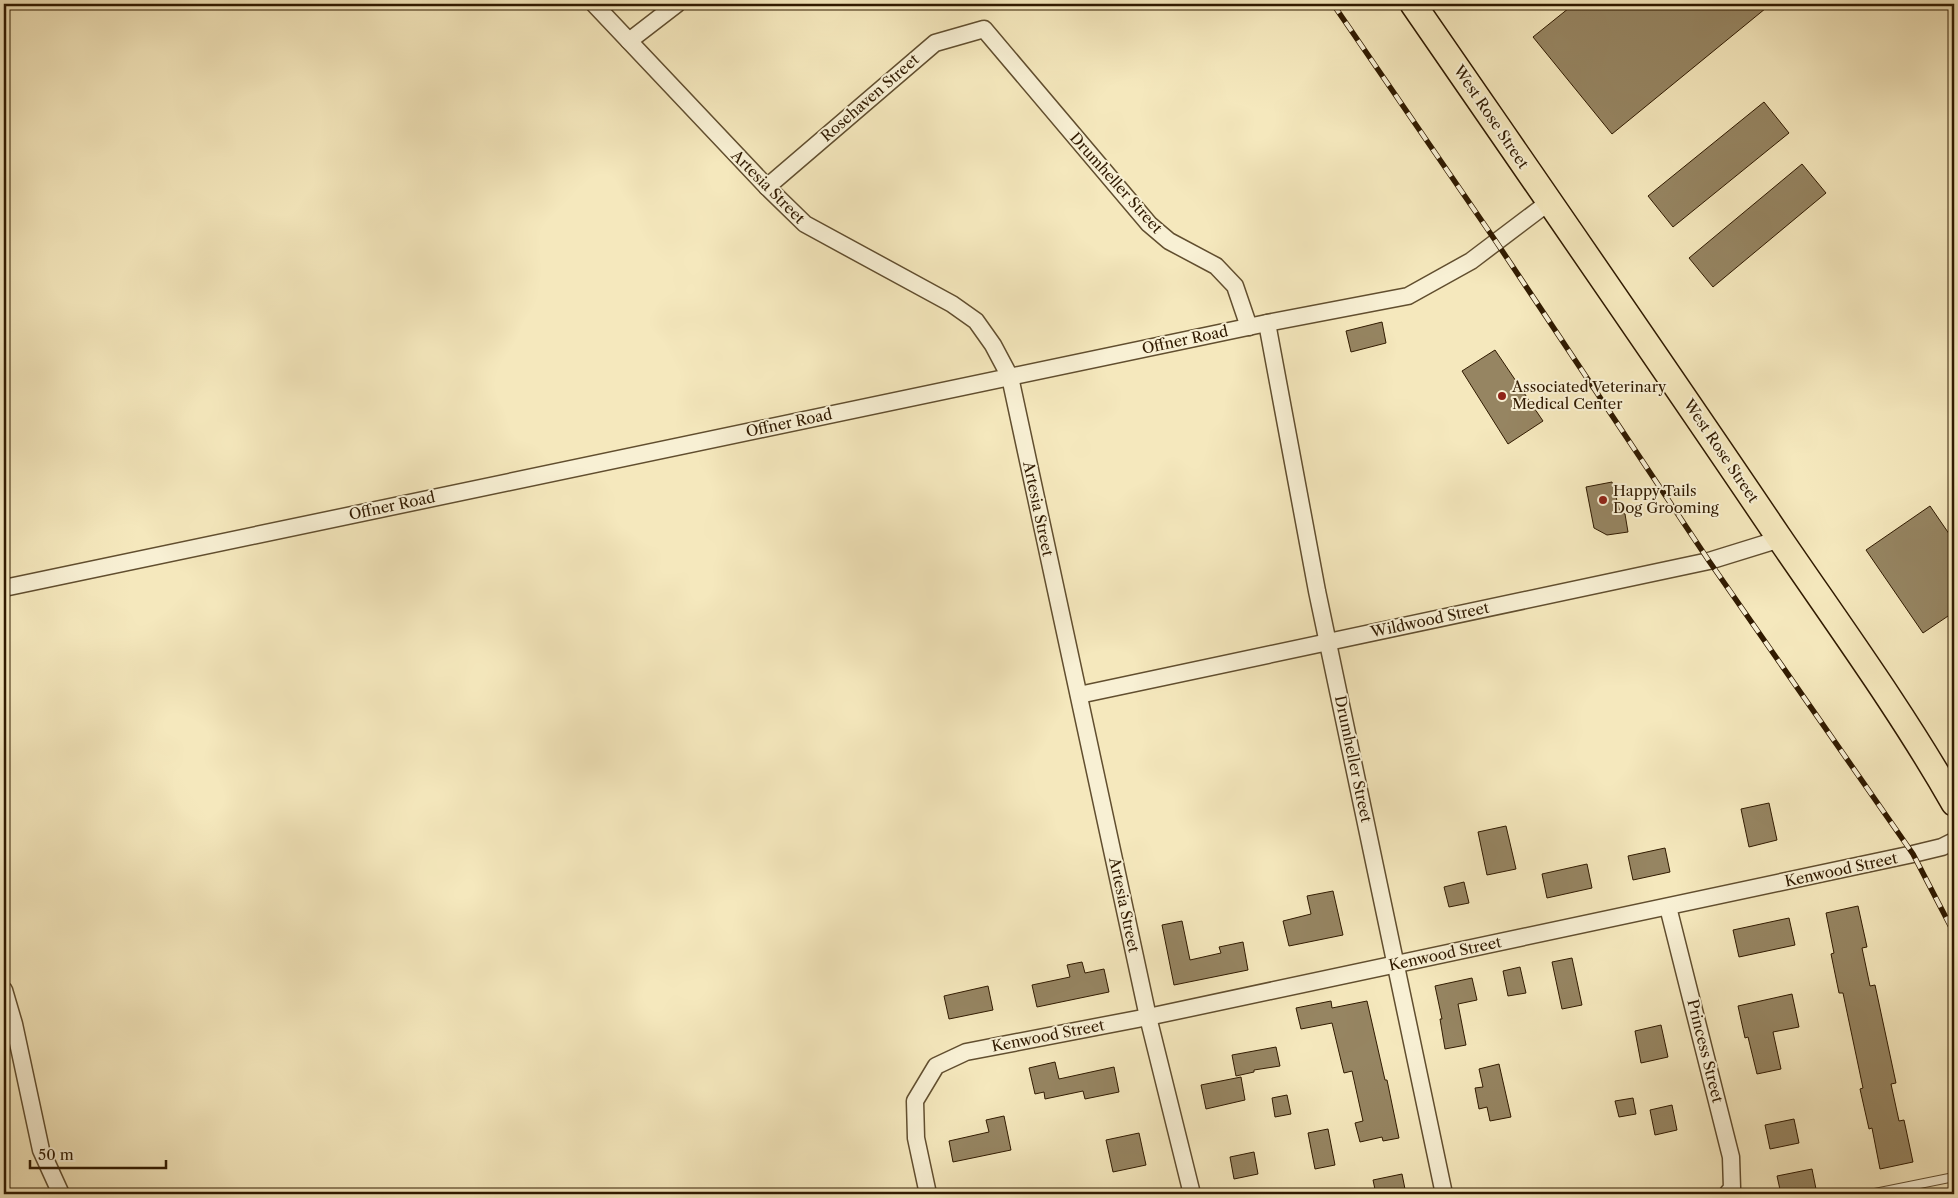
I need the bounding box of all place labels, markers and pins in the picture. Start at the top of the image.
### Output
place label: Associated Veterinary Medical Center [1511,377,1667,413]
marker: Associated Veterinary Medical Center [1496,390,1508,402]
place label: Happy Tails Dog Grooming [1613,481,1719,517]
marker: Happy Tails Dog Grooming [1597,494,1609,506]

